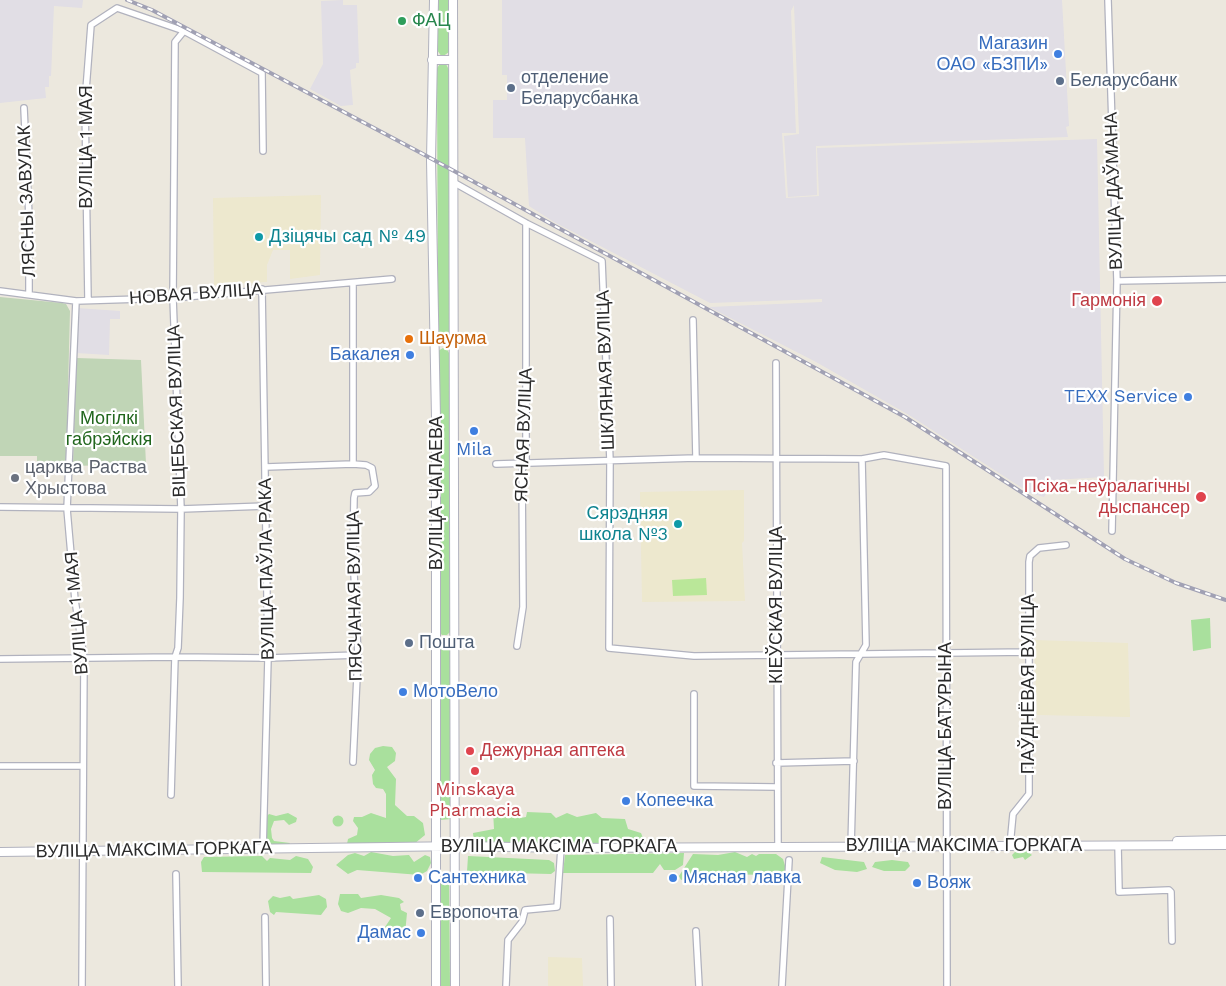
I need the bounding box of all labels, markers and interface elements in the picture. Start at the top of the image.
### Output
place label: ФАЦ [412,10,451,32]
marker: ФАЦ [396,15,408,27]
place label: Магазин ОАО «БЗПИ» [937,33,1048,76]
marker: Магазин ОАО «БЗПИ» [1052,48,1064,60]
place label: отделение Беларусбанка [521,67,638,110]
place label: Беларусбанк [1070,70,1177,92]
marker: Беларусбанк [1054,75,1066,87]
marker: отделение Беларусбанка [505,82,517,94]
street label: ВУЛІЦА 1 МАЯ [76,85,98,209]
street label: ВУЛІЦА ДАЎМАНА [1100,112,1128,270]
street label: ЛЯСНЫ ЗАВУЛАК [14,125,40,277]
place label: Дзіцячы сад № 49 [269,226,426,248]
marker: Дзіцячы сад № 49 [253,231,265,243]
street label: НОВАЯ ВУЛІЦА [128,279,264,309]
street label: ШКЛЯНАЯ ВУЛІЦА [592,290,620,450]
place label: Гармонія [1071,290,1146,312]
marker: Гармонія [1150,294,1164,308]
street label: ВІЦЕБСКАЯ ВУЛІЦА [163,324,191,498]
place label: Шаурма [419,328,486,350]
marker: Шаурма [403,333,415,345]
place label: Бакалея [330,344,400,366]
marker: Бакалея [404,349,416,361]
street label: ЯСНАЯ ВУЛІЦА [511,367,537,503]
place label: TEXX Service [1064,386,1178,408]
marker: TEXX Service [1182,391,1194,403]
park label: Могілкі габрэйскія [66,408,152,450]
street label: ВУЛІЦА ЧАПАЕВА [426,416,448,570]
marker: Mila [468,425,480,437]
place label: Mila [456,439,492,461]
place label: царква Раства Хрыстова [25,457,147,499]
marker: царква Раства Хрыстова [9,472,21,484]
place label: Псіха-неўралагічны дыспансер [1024,476,1190,518]
street label: ВУЛІЦА ПАЎЛА РАКА [255,478,279,660]
marker: Псіха-неўралагічны дыспансер [1194,490,1208,504]
place label: Сярэдняя школа №3 [579,503,668,546]
street label: ПЯСЧАНАЯ ВУЛІЦА [343,510,367,682]
marker: Сярэдняя школа №3 [672,518,684,530]
street label: КІЕЎСКАЯ ВУЛІЦА [766,526,788,684]
street label: ВУЛІЦА 1 МАЯ [61,550,93,676]
street label: ПАЎДНЁВАЯ ВУЛІЦА [1018,594,1040,774]
place label: Пошта [419,632,474,654]
marker: Пошта [403,637,415,649]
street label: ВУЛІЦА БАТУРЫНА [935,642,957,810]
place label: МотоВело [413,681,498,703]
marker: МотоВело [397,686,409,698]
place label: Дежурная аптека [480,740,625,762]
marker: Дежурная аптека [464,745,476,757]
marker: Minskaya Pharmacia [469,765,481,777]
place label: Minskaya Pharmacia [429,779,521,822]
place label: Копеечка [636,790,713,812]
marker: Копеечка [620,795,632,807]
street label: ВУЛІЦА МАКСІМА ГОРКАГА [846,835,1082,857]
street label: ВУЛІЦА МАКСІМА ГОРКАГА [441,836,677,858]
street label: ВУЛІЦА МАКСІМА ГОРКАГА [35,837,273,863]
place label: Сантехника [428,867,526,889]
place label: Мясная лавка [683,867,801,889]
marker: Сантехника [412,872,424,884]
marker: Мясная лавка [667,872,679,884]
place label: Вояж [927,872,971,894]
marker: Вояж [911,877,923,889]
place label: Европочта [430,902,518,924]
marker: Европочта [414,907,426,919]
place label: Дамас [357,922,411,944]
marker: Дамас [415,927,427,939]

